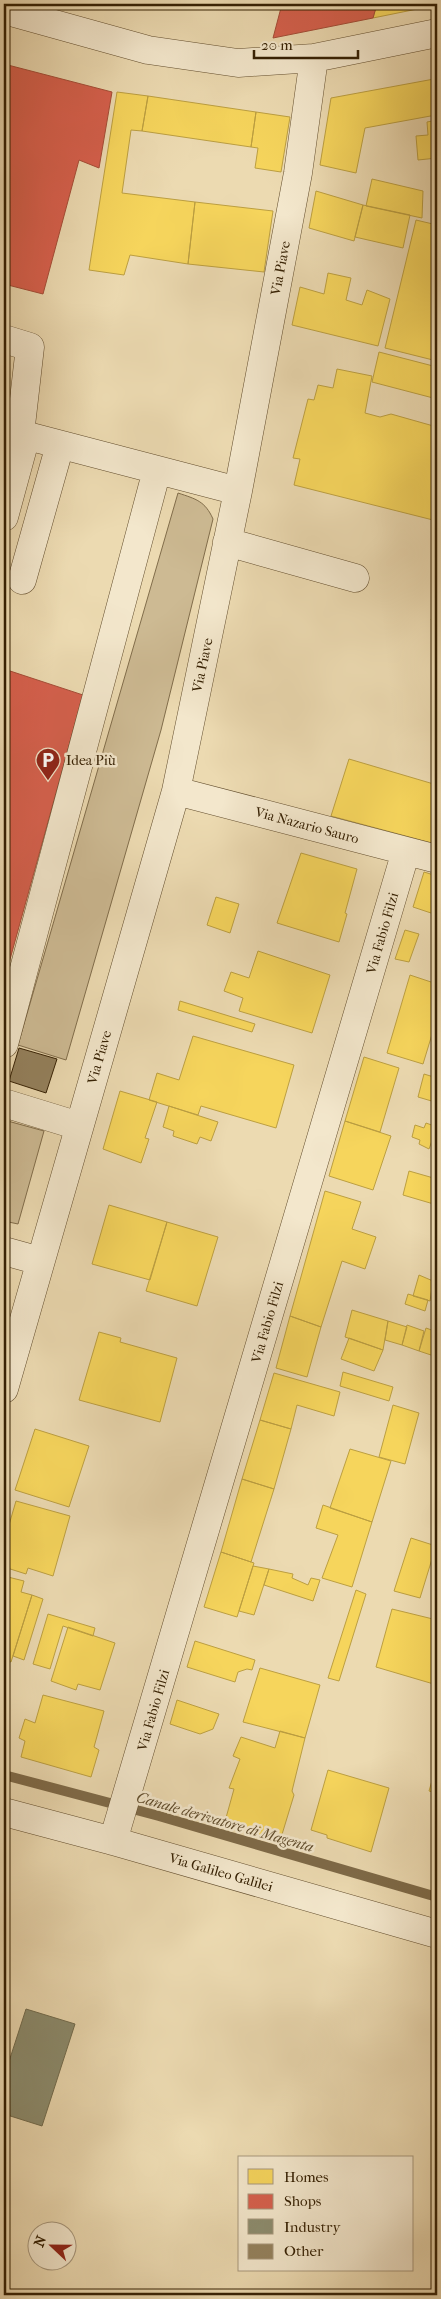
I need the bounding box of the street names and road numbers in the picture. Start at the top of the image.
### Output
street label: Via Piave [267,239,294,298]
street label: Via Piave [188,636,217,695]
street label: Via Nazario Sauro [252,803,361,848]
street label: Via Fabio Filzi [362,891,402,977]
street label: Via Piave [83,1028,115,1087]
street label: Via Fabio Filzi [247,1280,287,1366]
street label: Via Fabio Filzi [133,1668,173,1754]
street label: Via Galileo Galilei [166,1849,275,1895]

